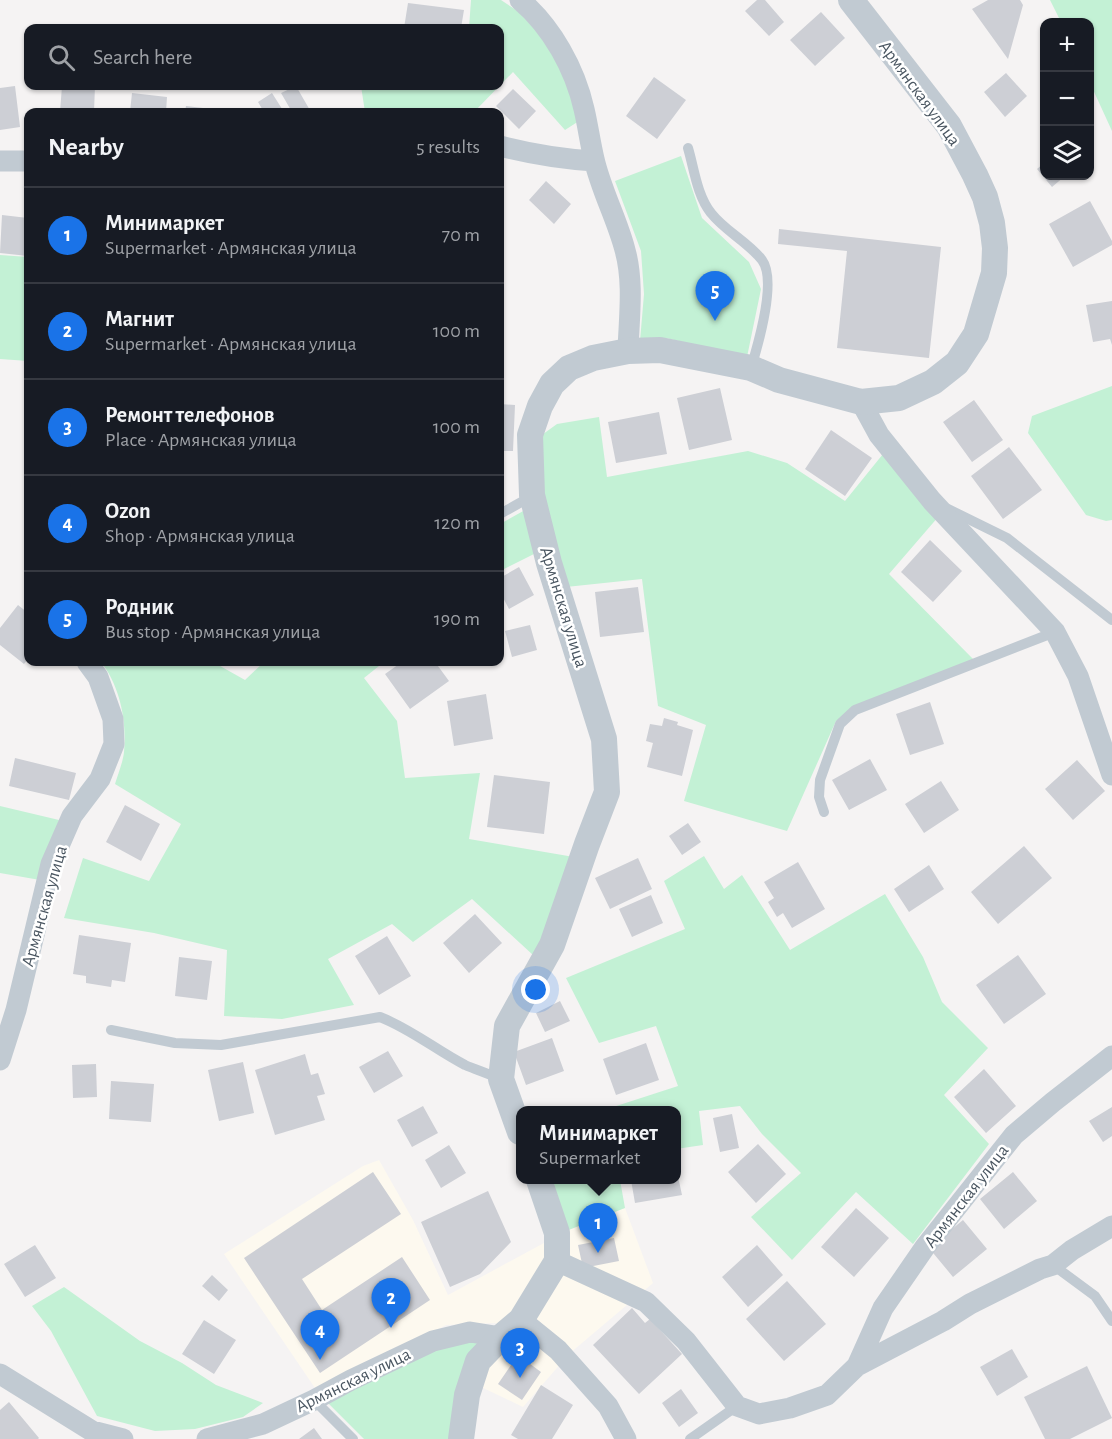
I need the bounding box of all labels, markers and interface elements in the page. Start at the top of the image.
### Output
map controls [1040,18,1094,180]
button: + [1040,18,1094,72]
search box [24,24,504,90]
street label: Армянская улица [875,38,963,150]
icon: search [45,41,78,74]
text: Search here [93,46,192,68]
button: − [1040,72,1094,126]
button: layers [1040,126,1094,180]
text: Nearby [48,134,124,160]
text: 5 results [416,137,480,157]
text: Минимаркет [105,212,224,234]
text: 1 [64,225,71,245]
text: 70 m [442,225,480,245]
text: Supermarket · Армянская улица [105,238,357,258]
pin: 5 [696,272,734,321]
text: Магнит [105,308,174,330]
text: 2 [63,321,72,341]
text: 100 m [433,321,480,341]
text: Supermarket · Армянская улица [105,334,357,354]
text: Ремонт телефонов [105,404,274,426]
text: 3 [63,417,72,437]
text: 100 m [433,417,480,437]
text: Place · Армянская улица [105,430,297,450]
text: Ozon [105,500,151,522]
text: 4 [62,513,73,533]
text: 120 m [434,513,480,533]
text: Shop · Армянская улица [105,526,295,546]
street label: Армянская улица [536,545,590,670]
text: Родник [105,596,174,618]
text: 5 [63,609,72,629]
text: 190 m [434,609,480,629]
text: Bus stop · Армянская улица [105,622,320,642]
street label: Армянская улица [19,844,71,969]
your location [521,975,550,1004]
popup [516,1106,681,1184]
text: Минимаркет [539,1122,658,1144]
street label: Армянская улица [921,1142,1012,1251]
text: Supermarket [539,1148,640,1168]
pin: 1 [578,1204,618,1253]
pin: 2 [372,1278,410,1328]
pin: 4 [300,1310,340,1360]
pin: 3 [500,1328,540,1378]
street label: Армянская улица [293,1345,414,1416]

